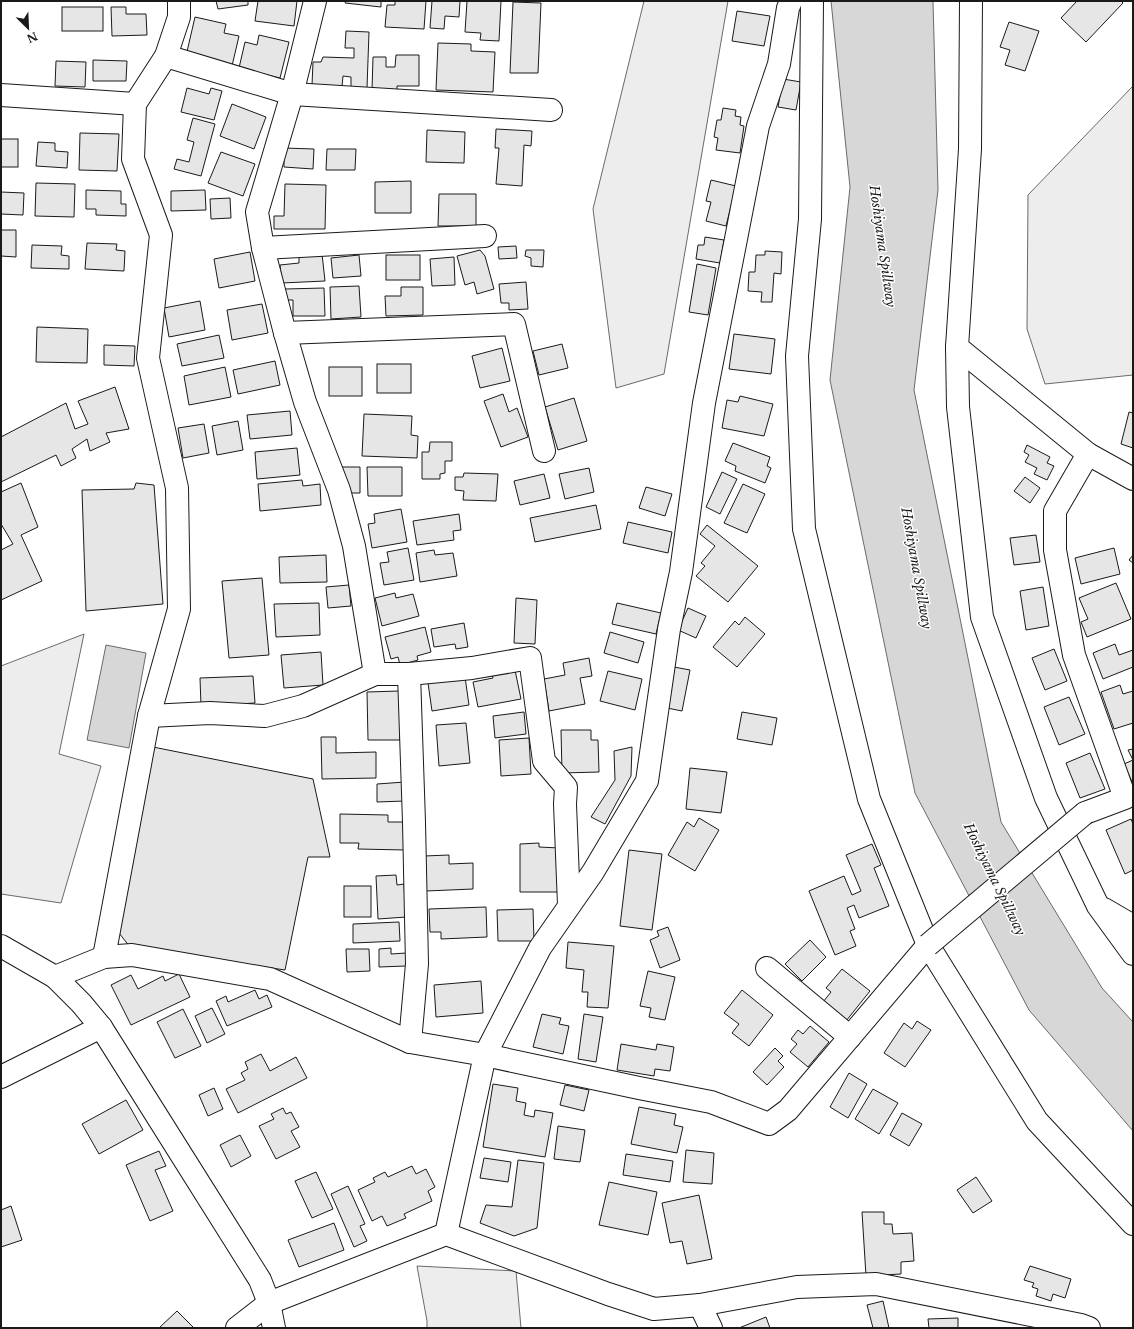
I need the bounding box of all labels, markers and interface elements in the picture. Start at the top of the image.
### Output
north arrow [8,8,48,48]
text: N [24,29,40,46]
water label: Hoshiyama Spillway [865,183,900,309]
water label: Hoshiyama Spillway [897,505,936,631]
water label: Hoshiyama Spillway [959,819,1029,939]

